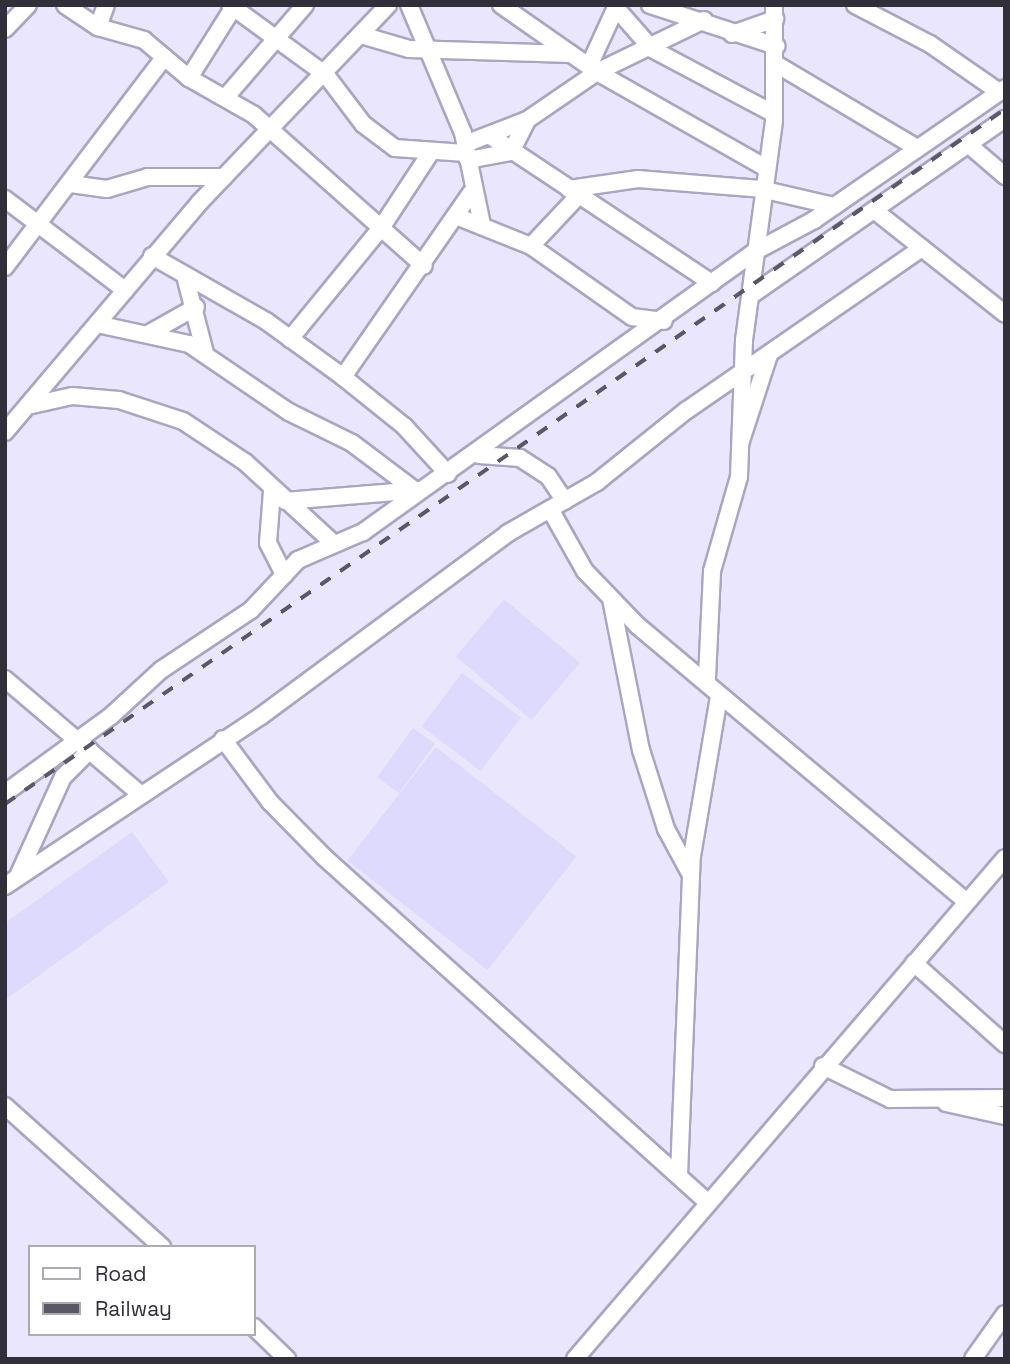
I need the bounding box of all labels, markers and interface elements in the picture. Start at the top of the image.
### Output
legend [28,1245,256,1336]
text: Road [95,1260,147,1287]
text: Railway [95,1295,172,1322]

